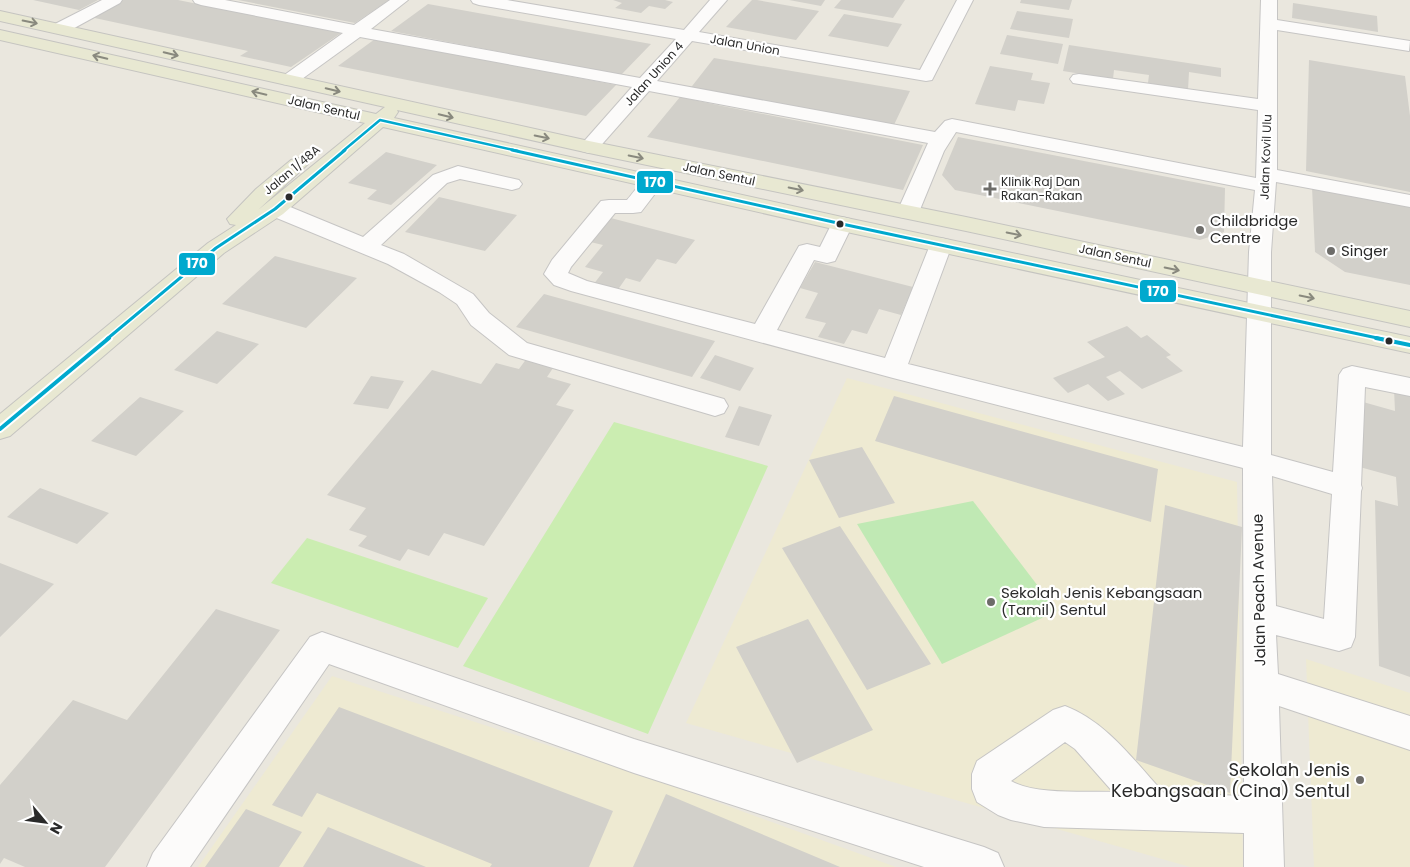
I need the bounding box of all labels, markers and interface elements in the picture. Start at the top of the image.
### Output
one-way arrow [22,17,38,27]
street label: Jalan Union [709,30,781,59]
street label: Jalan Union 4 [620,37,687,110]
one-way arrow [162,50,178,59]
one-way arrow [92,52,108,62]
one-way arrow [324,86,340,95]
one-way arrow [251,88,267,97]
street label: Jalan Sentul [286,91,362,124]
one-way arrow [437,112,453,121]
street label: Jalan Kovil Ulu [1256,114,1275,200]
one-way arrow [533,133,549,142]
street label: Jalan 1/48A [260,141,324,198]
one-way arrow [628,153,644,162]
street label: Jalan Sentul [681,158,757,189]
line badge: 170 [636,170,674,194]
text: 170 [644,172,666,192]
place label: Klinik Raj Dan Rakan-Rakan [1001,173,1082,204]
marker: Klinik Raj Dan Rakan-Rakan [983,182,997,196]
one-way arrow [787,185,803,195]
unlabelled marker [284,192,294,202]
place label: Childbridge Centre [1210,210,1298,248]
unlabelled marker [835,219,845,229]
marker: Childbridge Centre [1194,224,1206,236]
one-way arrow [1005,230,1021,239]
street label: Jalan Sentul [1077,240,1153,271]
place label: Singer [1341,240,1389,261]
marker: Singer [1325,245,1337,257]
line badge: 170 [178,252,216,276]
text: 170 [186,253,208,273]
one-way arrow [1164,264,1180,274]
line badge: 170 [1139,279,1177,303]
text: 170 [1147,281,1169,301]
one-way arrow [1299,292,1315,302]
unlabelled marker [1384,336,1394,346]
street label: Jalan Peach Avenue [1247,513,1270,667]
place label: Sekolah Jenis Kebangsaan (Tamil) Sentul [1001,582,1202,620]
marker: Sekolah Jenis Kebangsaan (Tamil) Sentul [985,596,997,608]
place label: Sekolah Jenis Kebangsaan (Cina) Sentul [1111,757,1350,803]
marker: Sekolah Jenis Kebangsaan (Cina) Sentul [1354,774,1366,786]
north arrow [20,797,70,847]
text: N [45,819,68,838]

